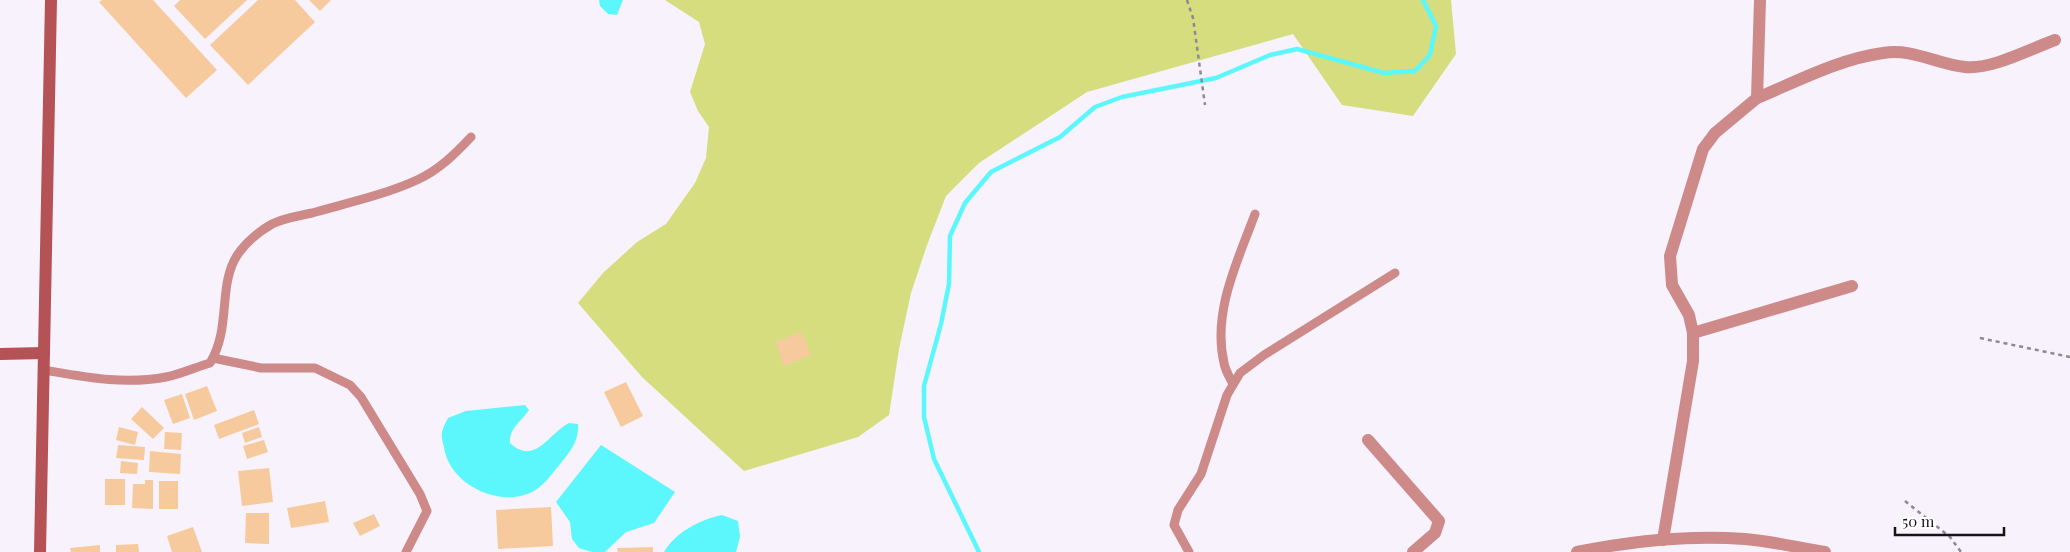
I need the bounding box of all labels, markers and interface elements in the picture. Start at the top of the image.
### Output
scale bar [1895,504,2004,536]
text: 50 m [1902,511,1935,531]

